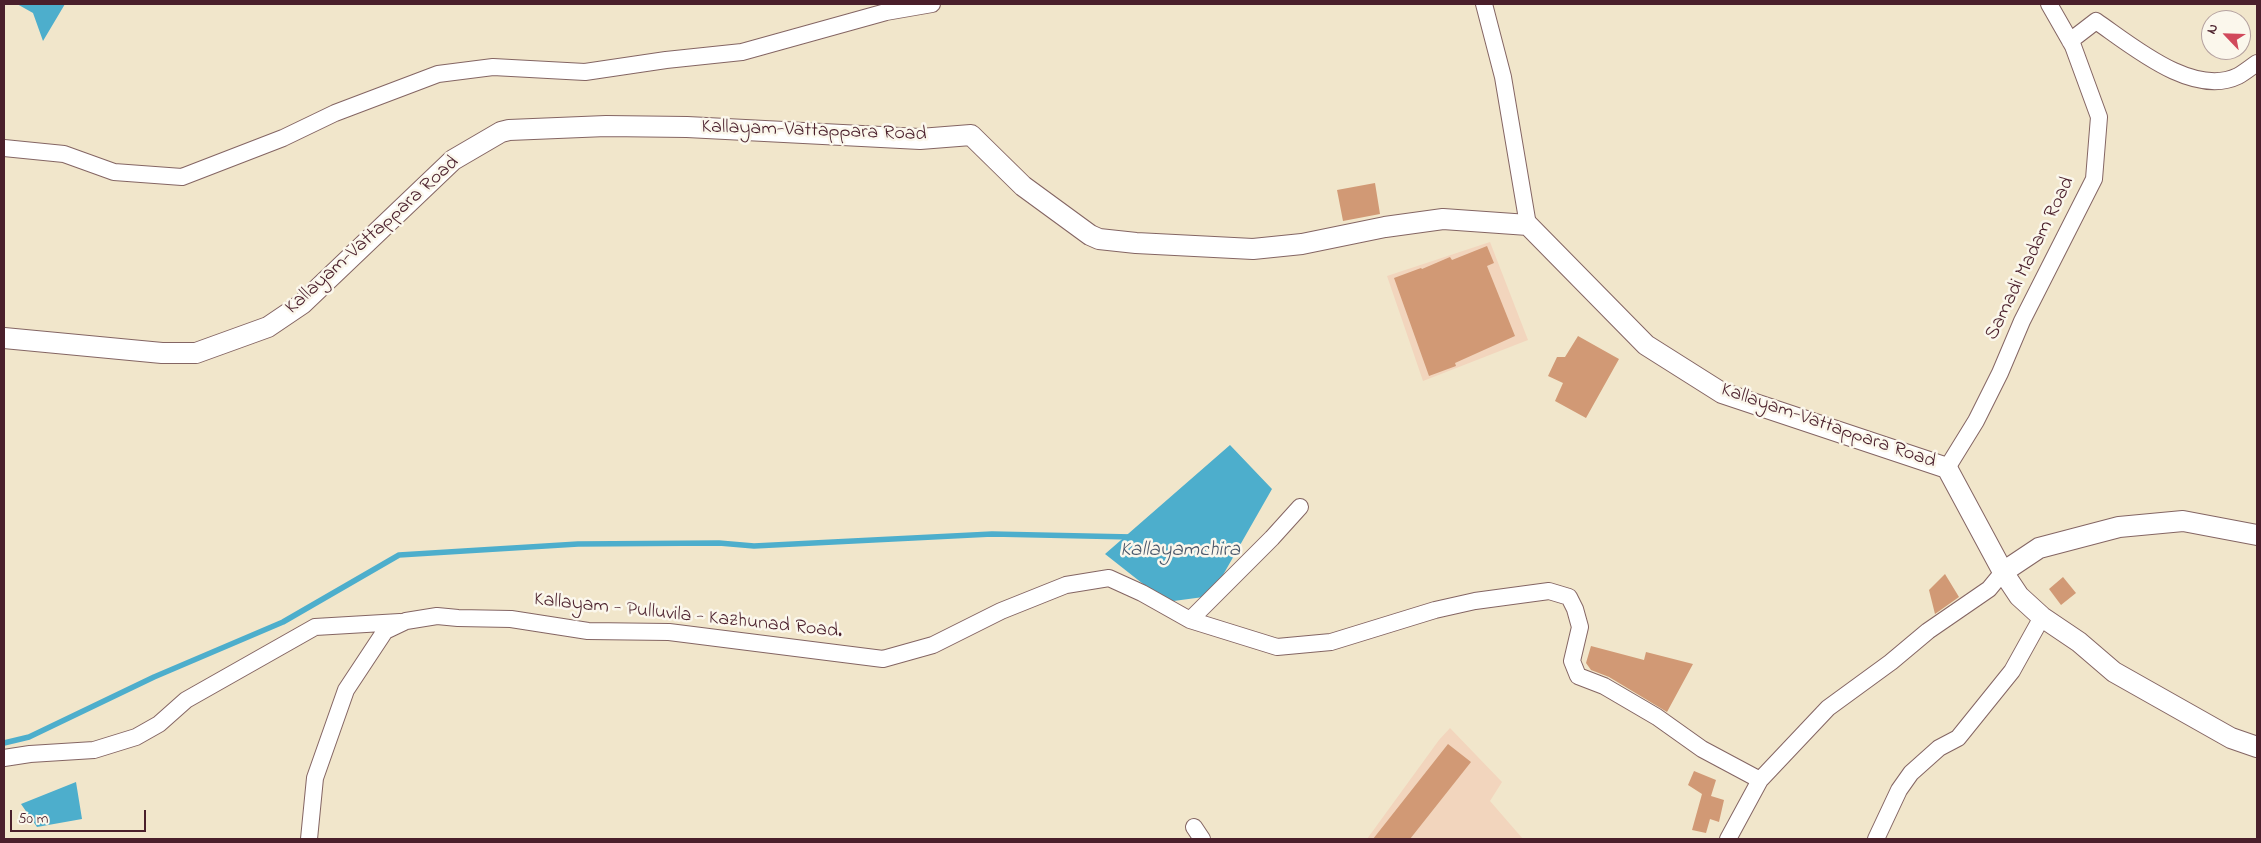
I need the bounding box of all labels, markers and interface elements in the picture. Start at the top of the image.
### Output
north arrow [2201,10,2251,60]
text: N [2201,21,2224,38]
street label: Kallayam-Vattappara Road [701,116,927,148]
street label: Kallayam-Vattappara Road [281,152,465,320]
street label: Samadi Madam Road [1981,173,2081,345]
street label: Kallayam-Vattappara Road [1718,379,1938,475]
water label: Kallayamchira [1120,539,1240,565]
street label: Kallayam - Pulluvila - Kazhunad Road. [533,589,843,645]
scale bar [12,800,149,832]
text: 50 m [18,808,48,830]

